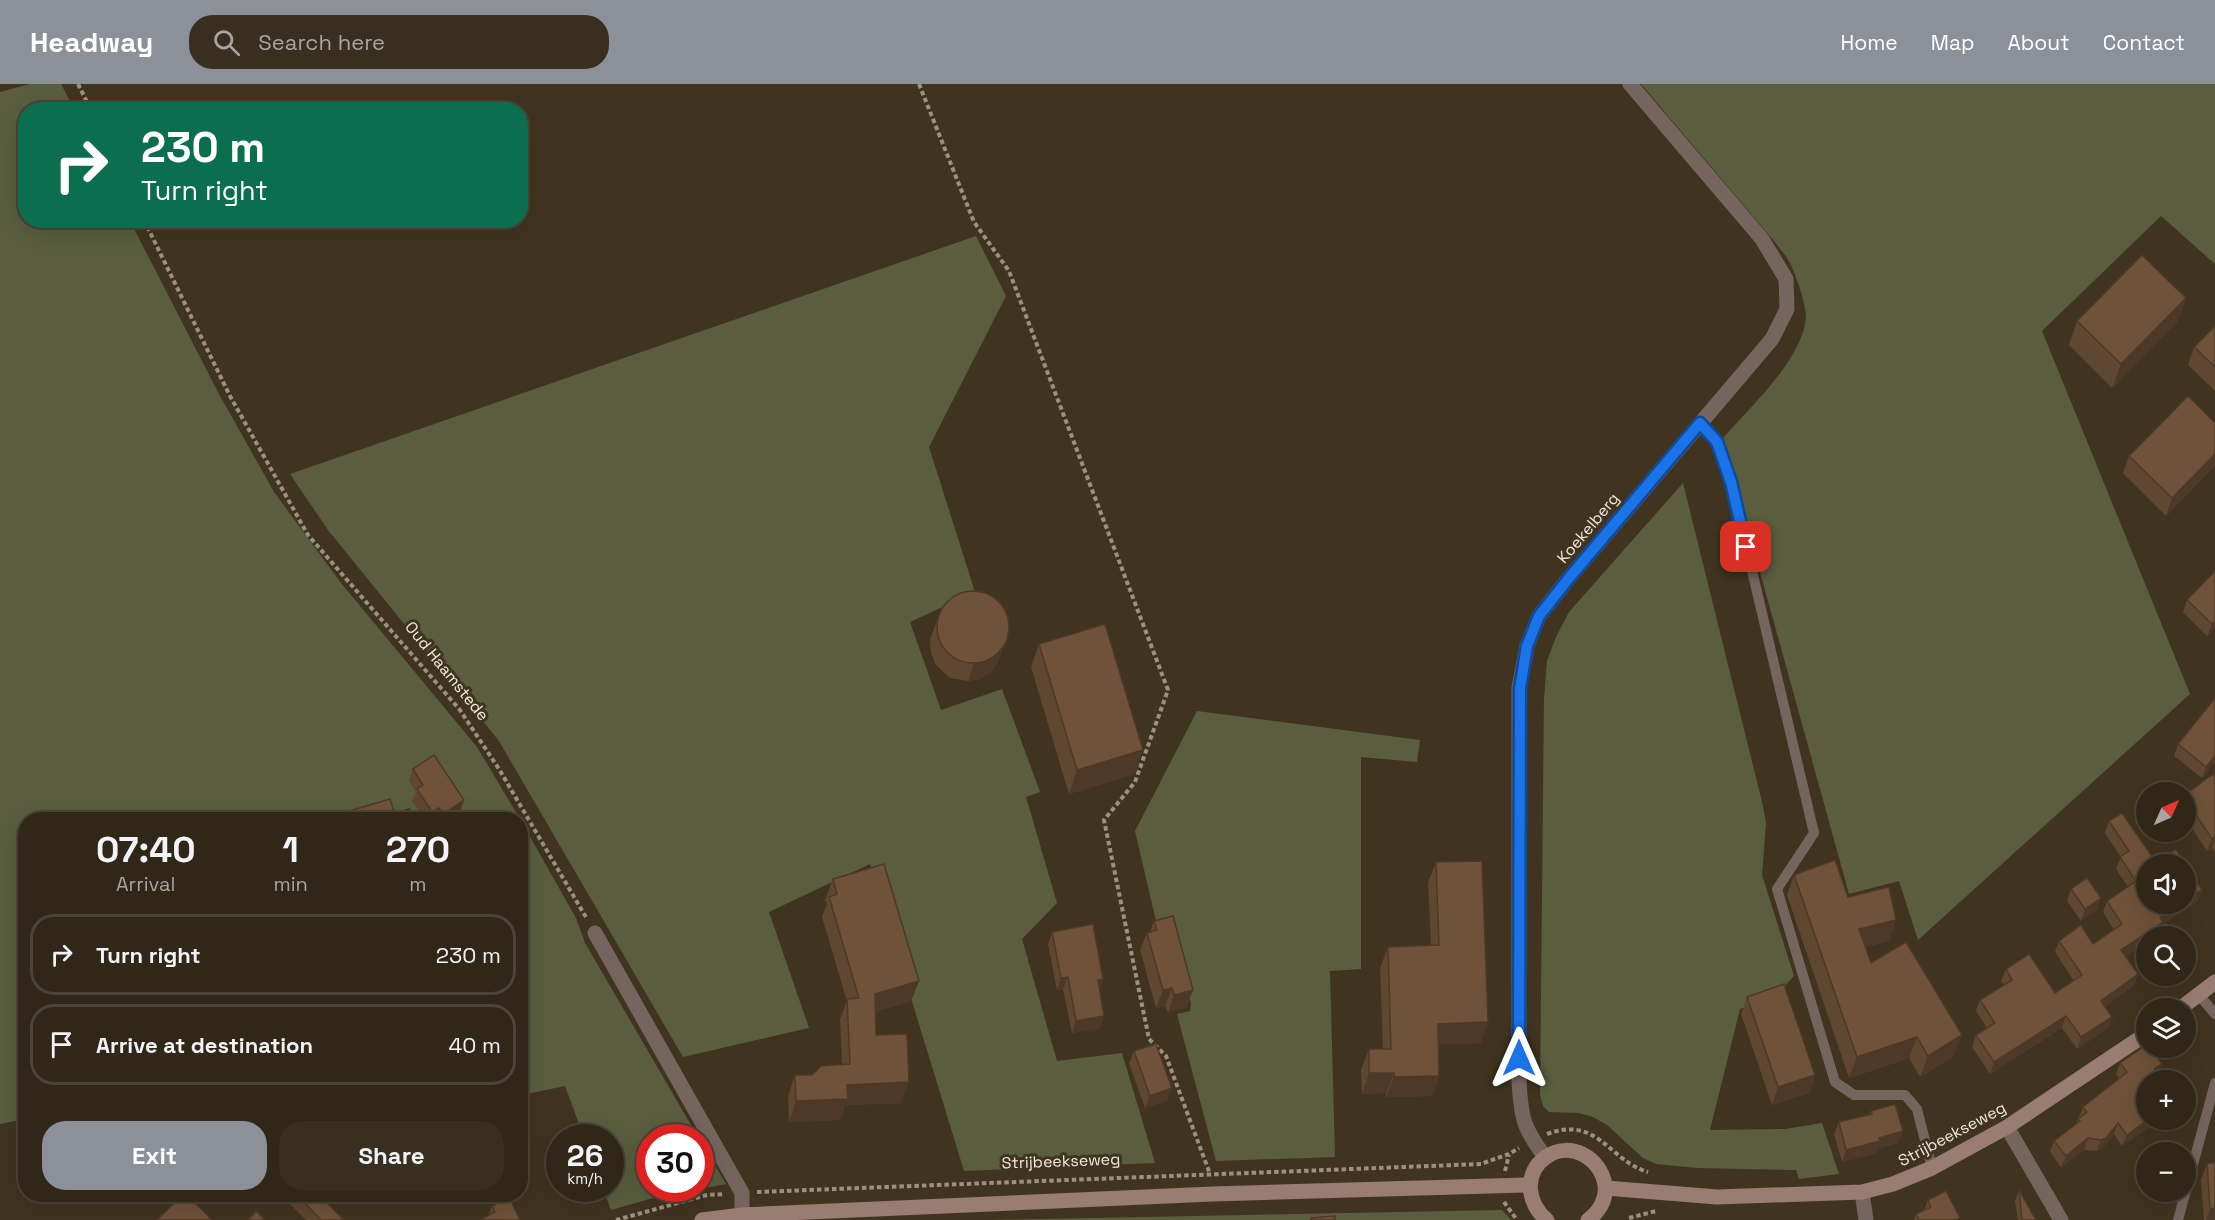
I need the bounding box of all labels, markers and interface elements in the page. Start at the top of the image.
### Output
search box [189,15,609,69]
text: Headway [30,24,153,60]
icon: search [210,26,243,59]
text: Search here [258,28,385,56]
text: Home [1840,29,1898,56]
text: Map [1931,29,1975,56]
text: About [2008,29,2070,56]
text: Contact [2103,29,2185,56]
text: 230 m [141,121,265,174]
icon: right [42,126,120,204]
text: Turn right [141,173,268,208]
street label: Koekelberg [1552,488,1624,568]
pin [1720,521,1771,572]
icon: arrive [1729,530,1762,563]
street label: Oud Haamstede [400,617,494,725]
north arrow [2136,782,2196,842]
map controls [2136,782,2196,1202]
text: 07:40 [96,827,196,873]
text: 1 [283,827,299,873]
text: 270 [386,827,450,873]
button: sound [2136,854,2196,914]
text: Arrival [116,871,175,897]
text: min [273,871,308,897]
text: m [409,871,427,897]
button: search [2136,926,2196,986]
icon: right [45,938,78,971]
text: Turn right [96,941,201,969]
text: 230 m [436,941,501,969]
button: layers [2136,998,2196,1058]
position arrow [1487,1026,1551,1090]
icon: arrive [45,1028,78,1061]
text: Arrive at destination [96,1031,313,1059]
text: 40 m [449,1031,501,1059]
button: + [2136,1070,2196,1130]
street label: Strijbeekseweg [1895,1097,2009,1171]
button: Exit [42,1121,267,1190]
button: Share [279,1121,504,1190]
speed limit sign: 30 [636,1124,714,1202]
text: 26 [567,1136,603,1175]
button: − [2136,1142,2196,1202]
street label: Strijbeekseweg [1001,1148,1121,1174]
text: km/h [567,1169,603,1188]

